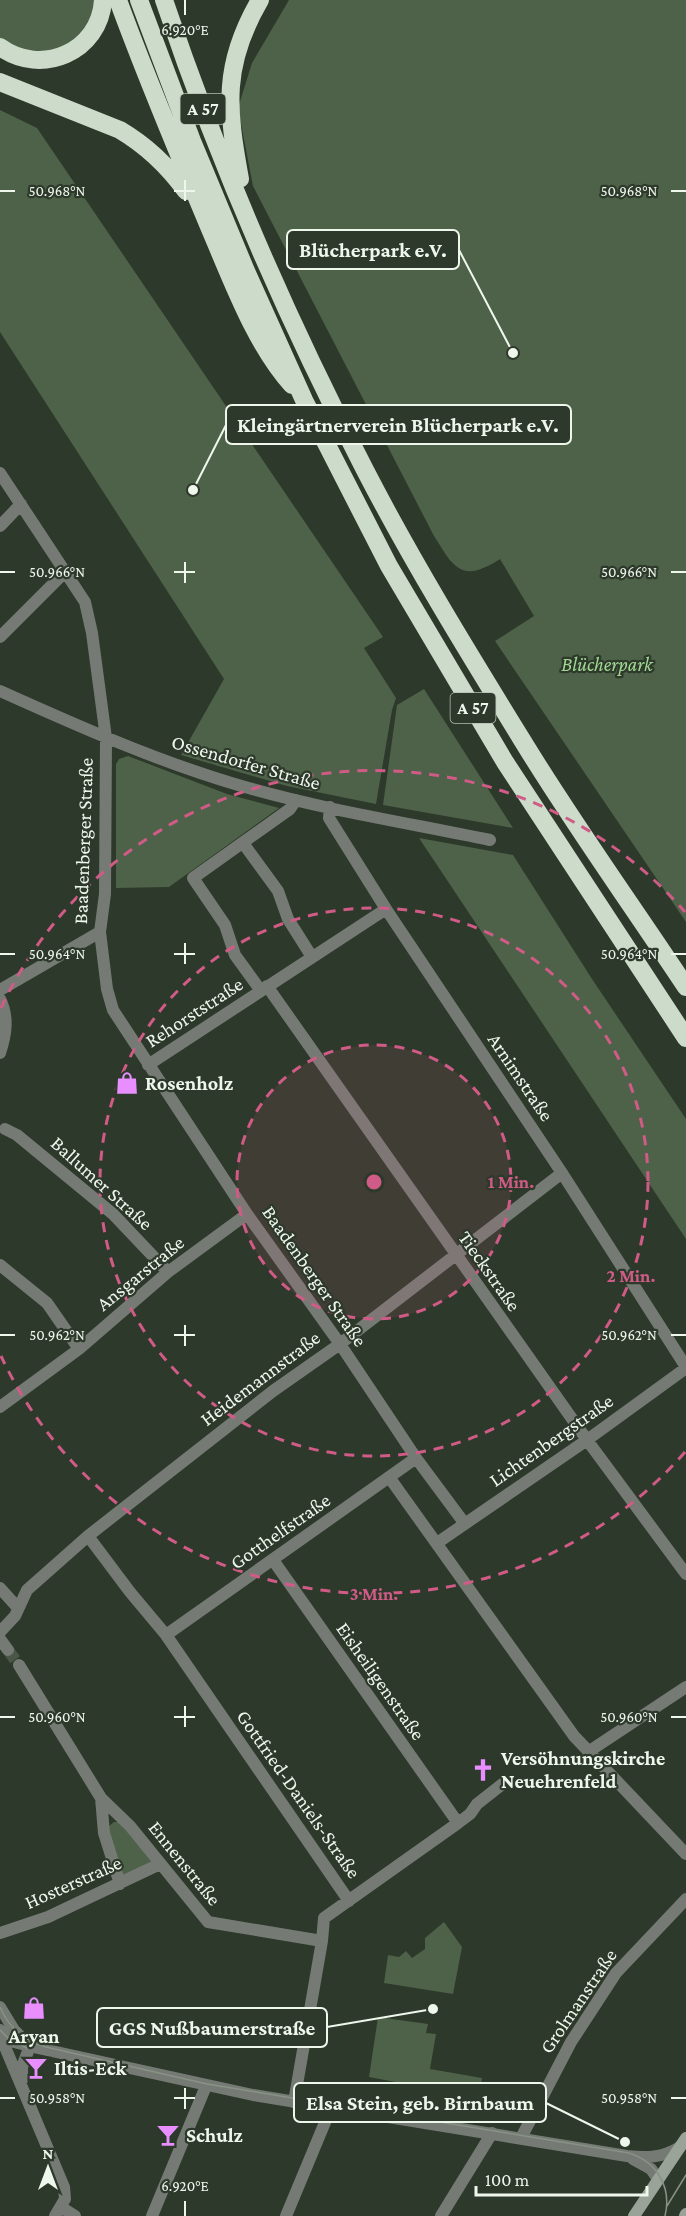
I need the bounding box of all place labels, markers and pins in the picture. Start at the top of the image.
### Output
callout: Blücherpark e.V. [287,230,459,269]
callout: Kleingärtnerverein Blücherpark e.V. [226,405,571,444]
shop icon: Rosenholz [114,1070,140,1096]
place label: Rosenholz [145,1072,233,1094]
centre of rings [364,1172,384,1192]
place label: Versöhnungskirche Neuehrenfeld [500,1747,665,1792]
church icon: Versöhnungskirche Neuehrenfeld [470,1757,496,1783]
shop icon: Aryan [21,1995,47,2021]
callout: GGS Nußbaumerstraße [97,2008,327,2047]
place label: Aryan [8,2025,60,2047]
bar icon: Iltis-Eck [23,2055,49,2081]
place label: Iltis-Eck [54,2057,128,2079]
callout: Elsa Stein, geb. Birnbaum [294,2083,546,2122]
bar icon: Schulz [155,2122,181,2148]
place label: Schulz [186,2124,243,2146]

